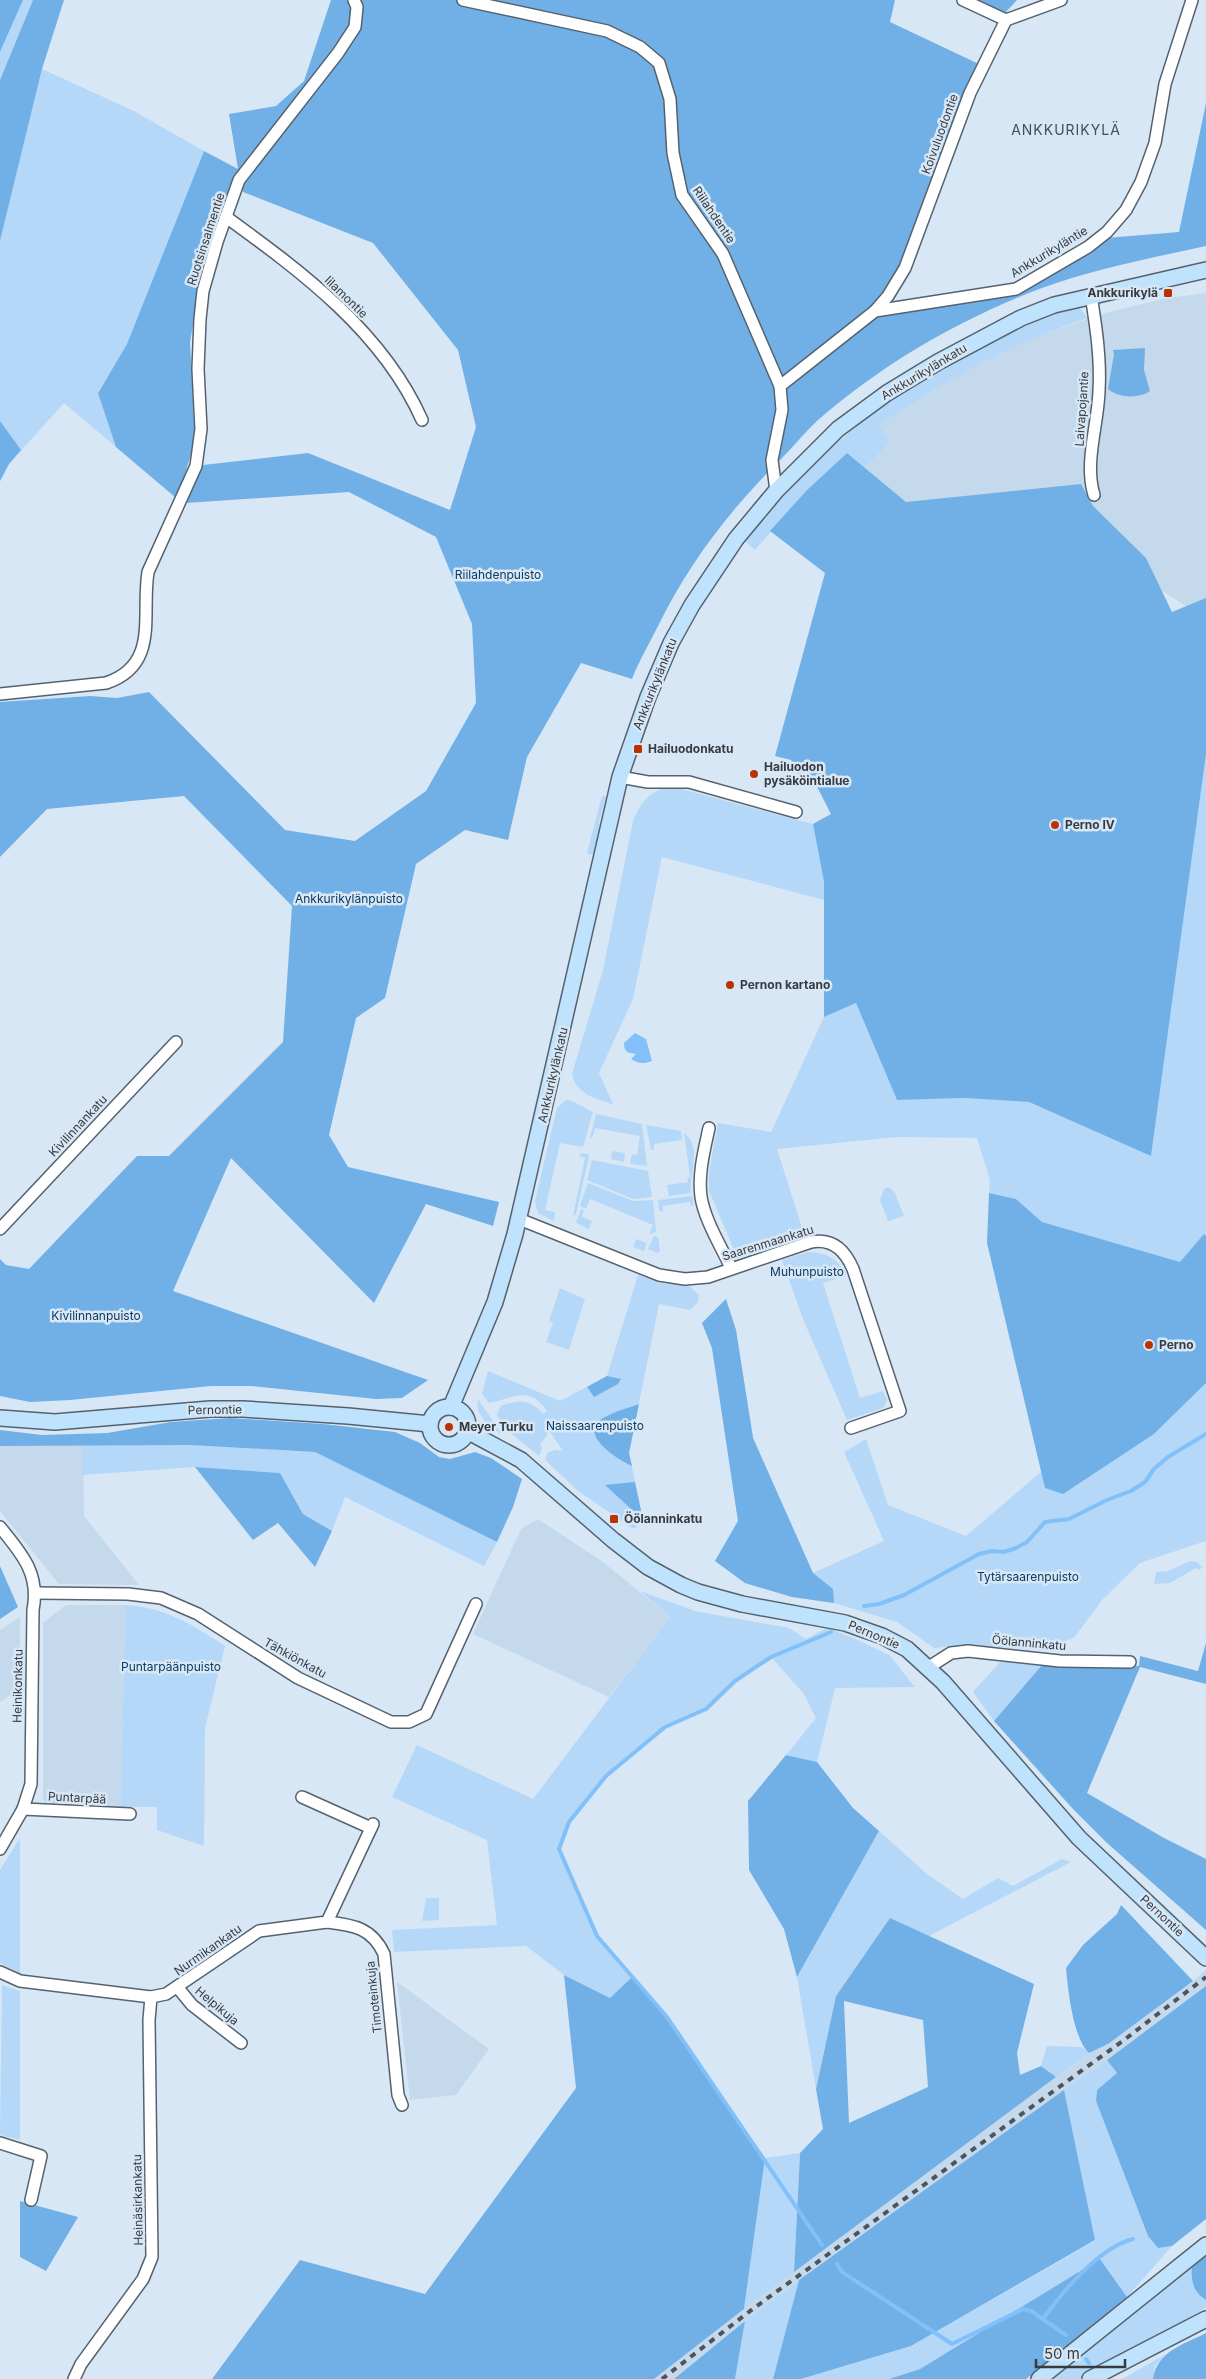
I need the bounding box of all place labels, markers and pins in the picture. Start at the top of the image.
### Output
place label: Ankkurikylä [1087,285,1158,300]
marker: Ankkurikylä [1162,287,1174,299]
place label: Hailuodonkatu [648,741,733,756]
marker: Hailuodonkatu [632,743,644,755]
place label: Hailuodon pysäköintialue [764,759,850,788]
marker: Hailuodon pysäköintialue [748,768,760,780]
place label: Perno IV [1065,817,1115,832]
marker: Perno IV [1049,819,1061,831]
place label: Pernon kartano [740,977,830,992]
marker: Pernon kartano [724,979,736,991]
place label: Perno [1159,1337,1194,1352]
marker: Perno [1143,1339,1155,1351]
place label: Meyer Turku [459,1419,533,1434]
marker: Meyer Turku [443,1421,455,1433]
place label: Öölanninkatu [624,1511,702,1526]
marker: Öölanninkatu [608,1513,620,1525]

